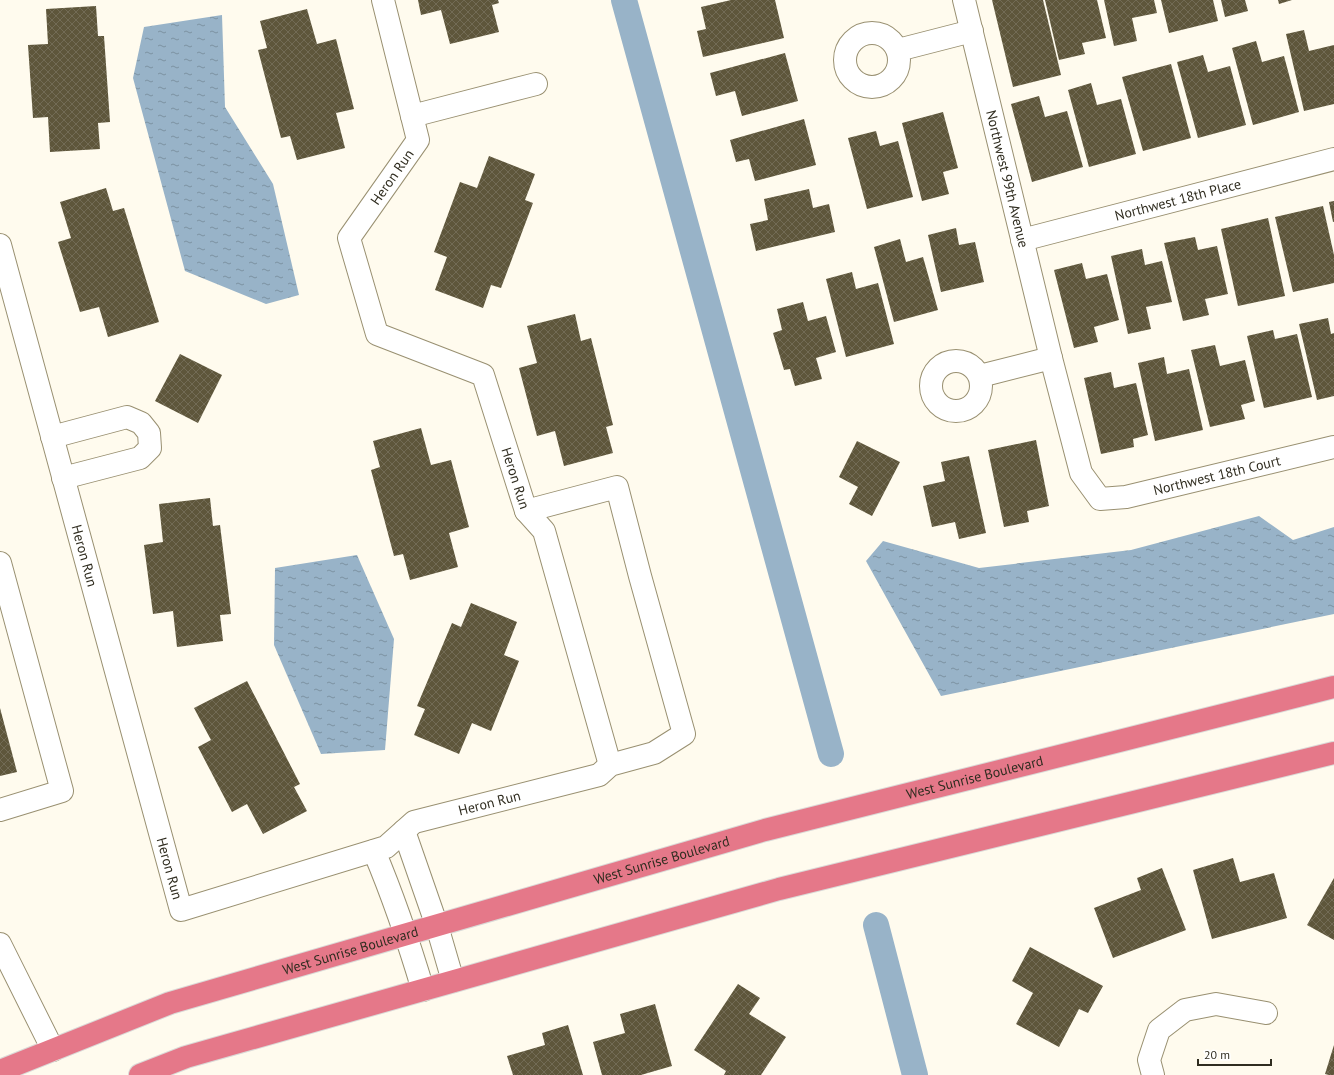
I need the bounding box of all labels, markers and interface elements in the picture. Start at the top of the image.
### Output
street label: Northwest 99th Avenue [982,108,1033,249]
street label: Heron Run [366,146,418,208]
street label: Northwest 18th Place [1113,175,1243,225]
street label: Heron Run [497,445,534,511]
street label: Northwest 18th Court [1151,451,1283,499]
street label: Heron Run [68,523,102,589]
street label: West Sunrise Boulevard [904,751,1045,803]
street label: Heron Run [456,786,522,819]
street label: West Sunrise Boulevard [591,832,732,888]
street label: Heron Run [153,835,187,901]
street label: West Sunrise Boulevard [280,922,420,979]
scale bar [1198,1041,1271,1067]
text: 20 m [1204,1047,1230,1062]

